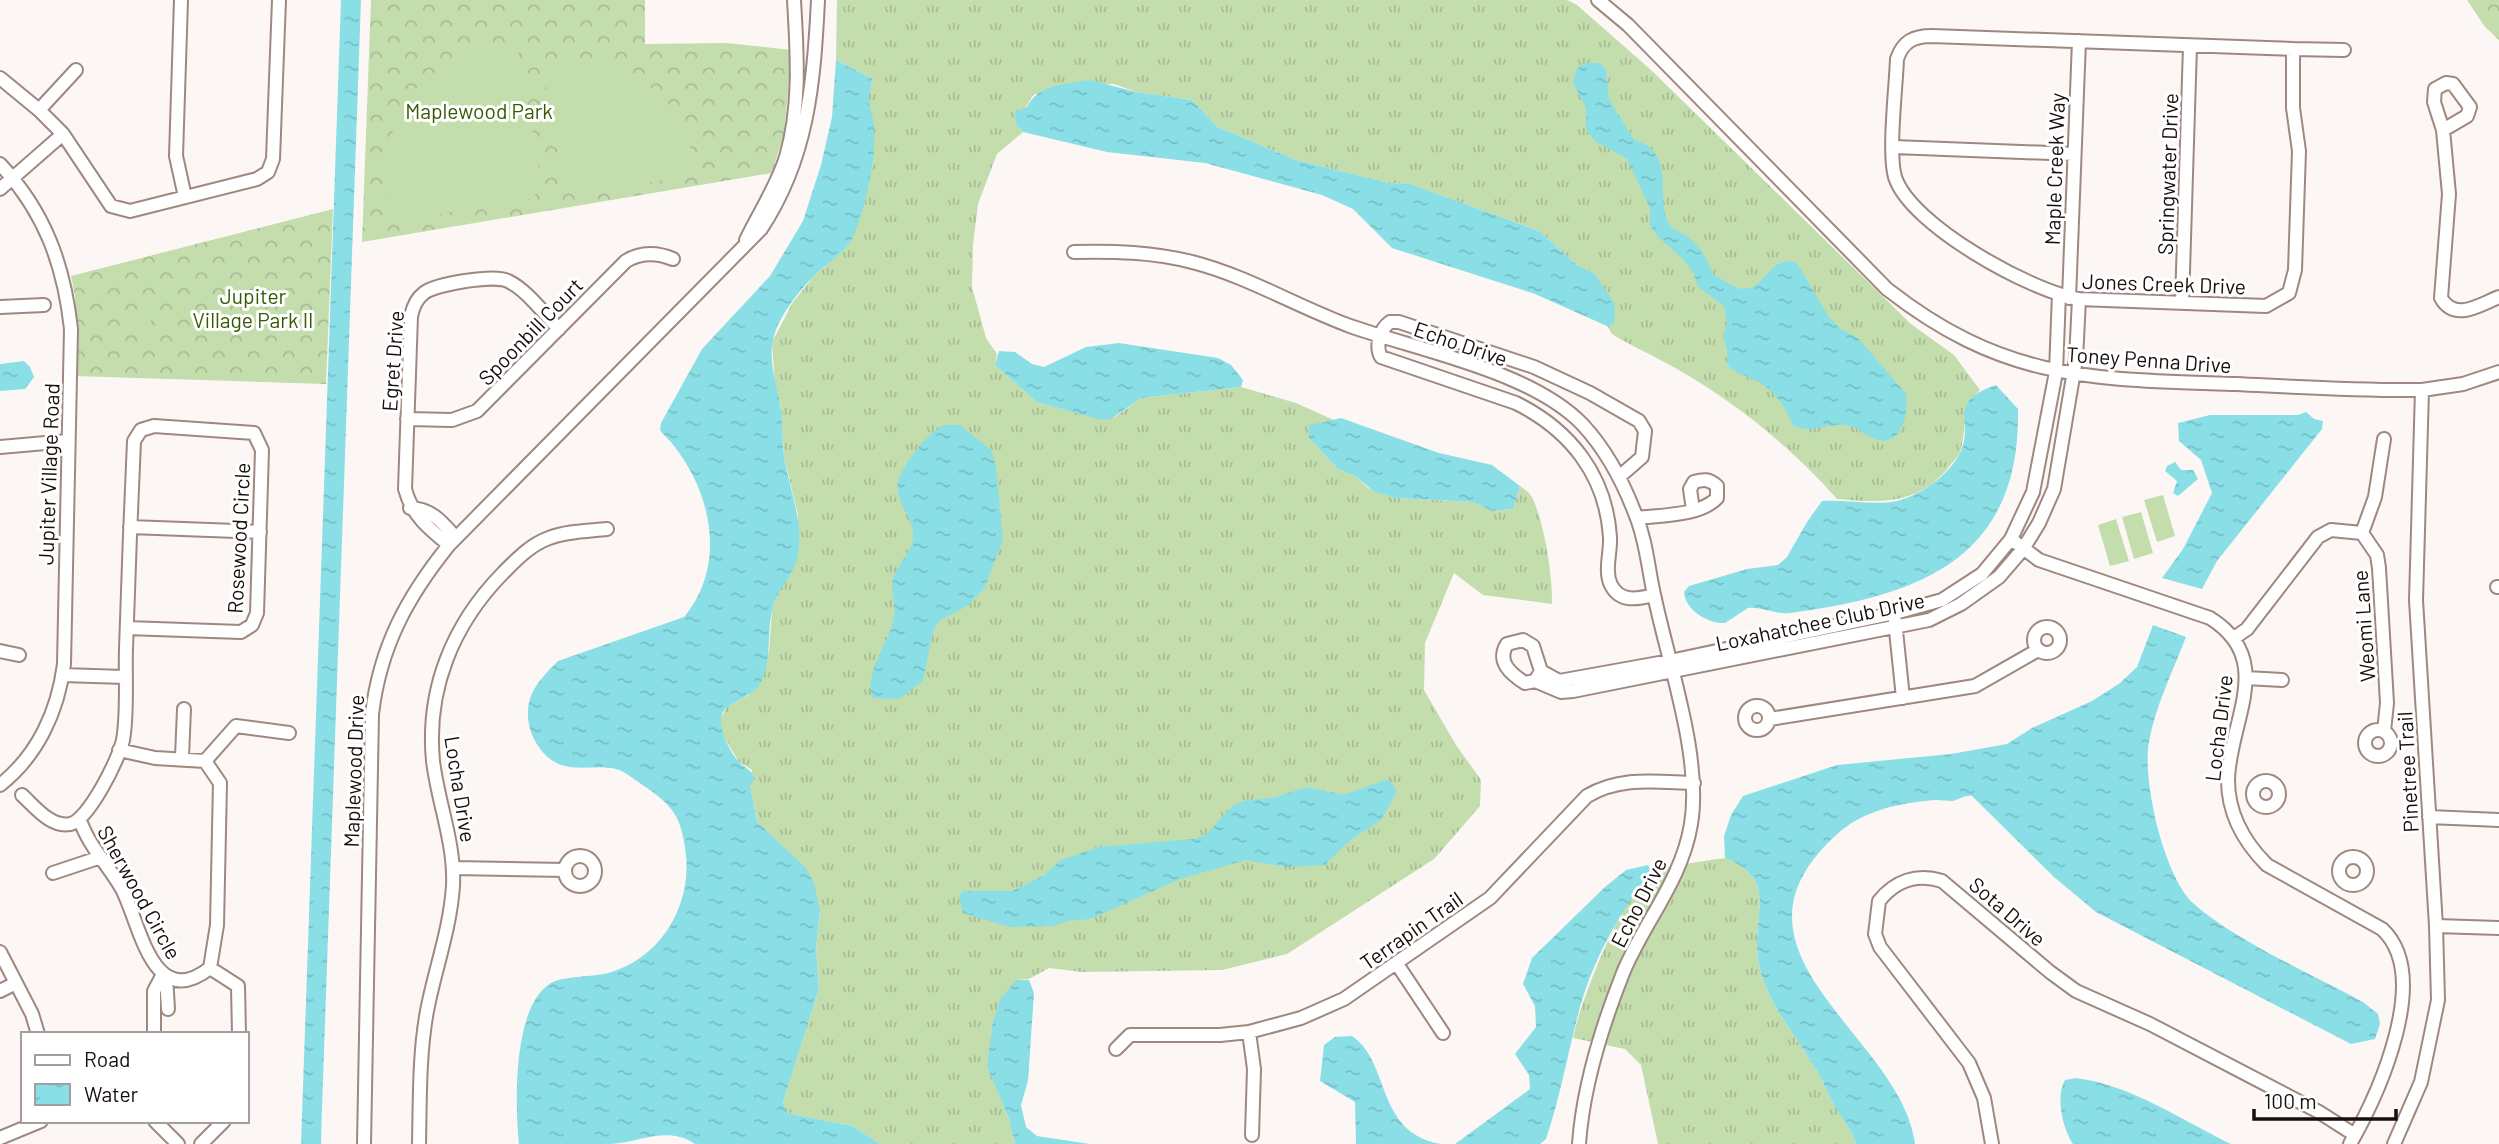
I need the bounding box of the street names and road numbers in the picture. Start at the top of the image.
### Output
street label: Maple Creek Way [2039,92,2069,246]
street label: Springwater Drive [2152,93,2182,255]
street label: Jones Creek Drive [2081,268,2247,298]
street label: Spoonbill Court [473,272,587,390]
street label: Egret Drive [376,310,408,412]
street label: Echo Drive [1411,315,1511,371]
street label: Toney Penna Drive [2066,341,2232,377]
street label: Jupiter Village Road [32,383,64,565]
street label: Rosewood Circle [222,462,254,614]
street label: Weomi Lane [2347,569,2379,683]
street label: Loxahatchee Club Drive [1713,587,1927,655]
street label: Locha Drive [2199,673,2237,783]
street label: Maplewood Drive [338,694,368,848]
street label: Pinetree Trail [2391,711,2423,833]
street label: Locha Drive [440,734,482,844]
street label: Sherwood Circle [93,821,187,963]
street label: Echo Drive [1605,853,1671,951]
street label: Sota Drive [1965,871,2051,951]
street label: Terrapin Trail [1355,885,1467,975]

